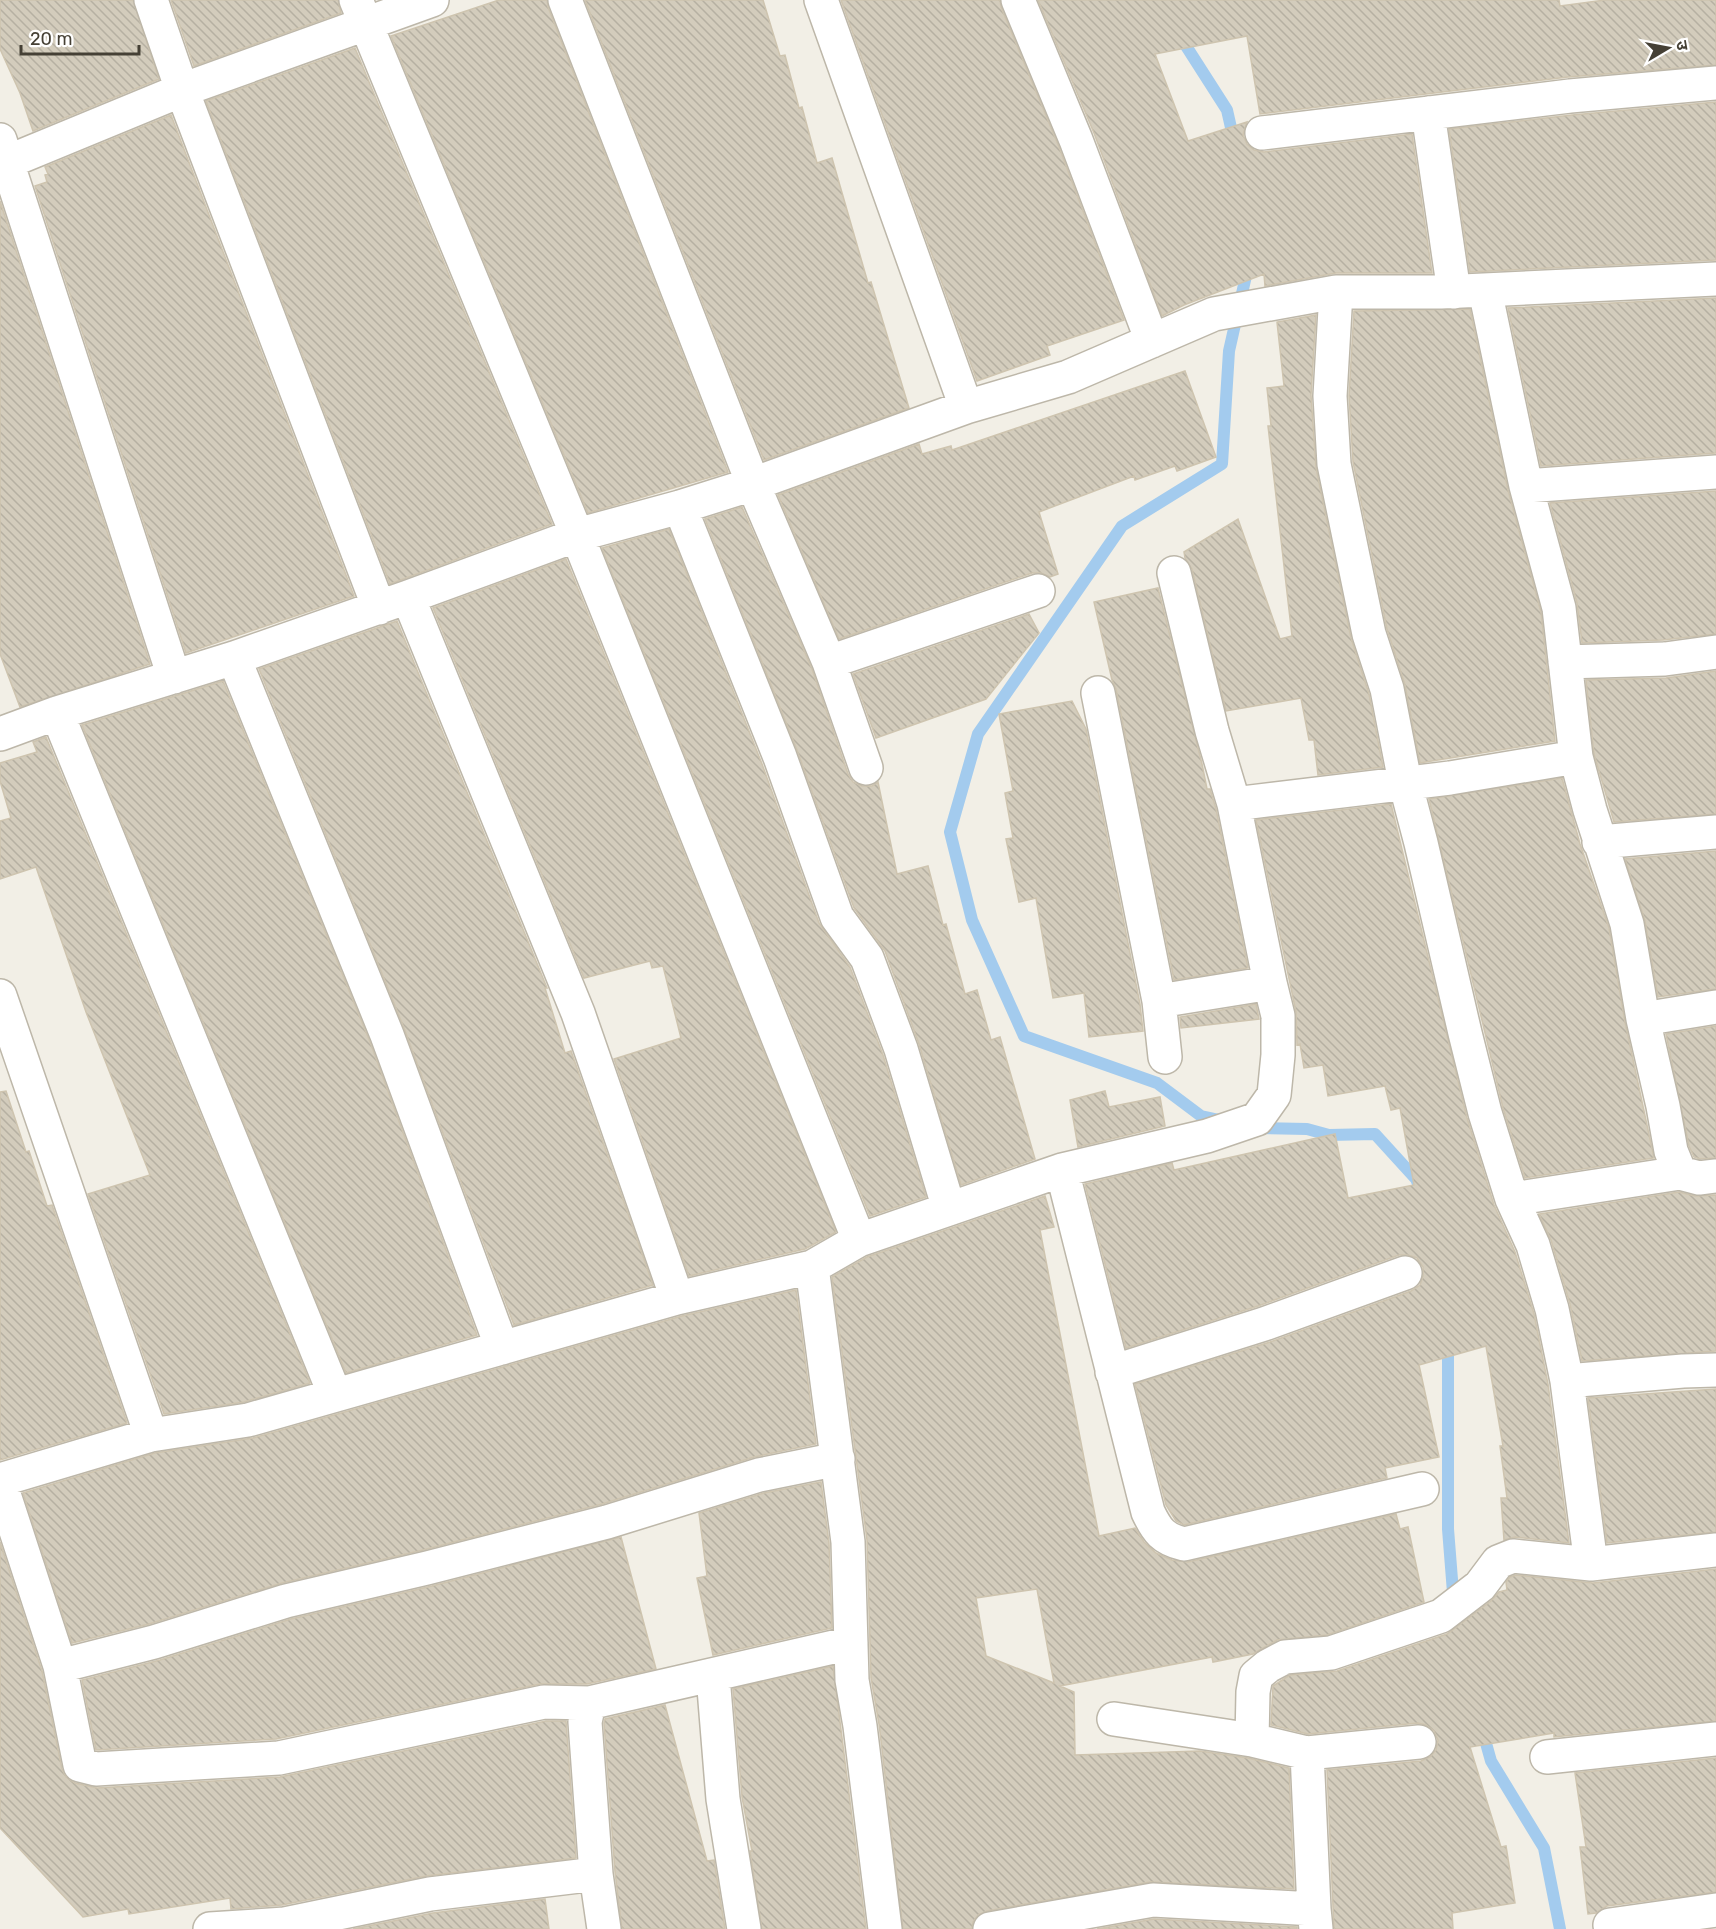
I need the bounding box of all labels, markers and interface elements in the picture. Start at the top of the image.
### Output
scale bar [21,18,140,56]
north arrow [1638,18,1698,78]
text: 20 m [30,28,72,50]
text: उ [1672,39,1693,52]

